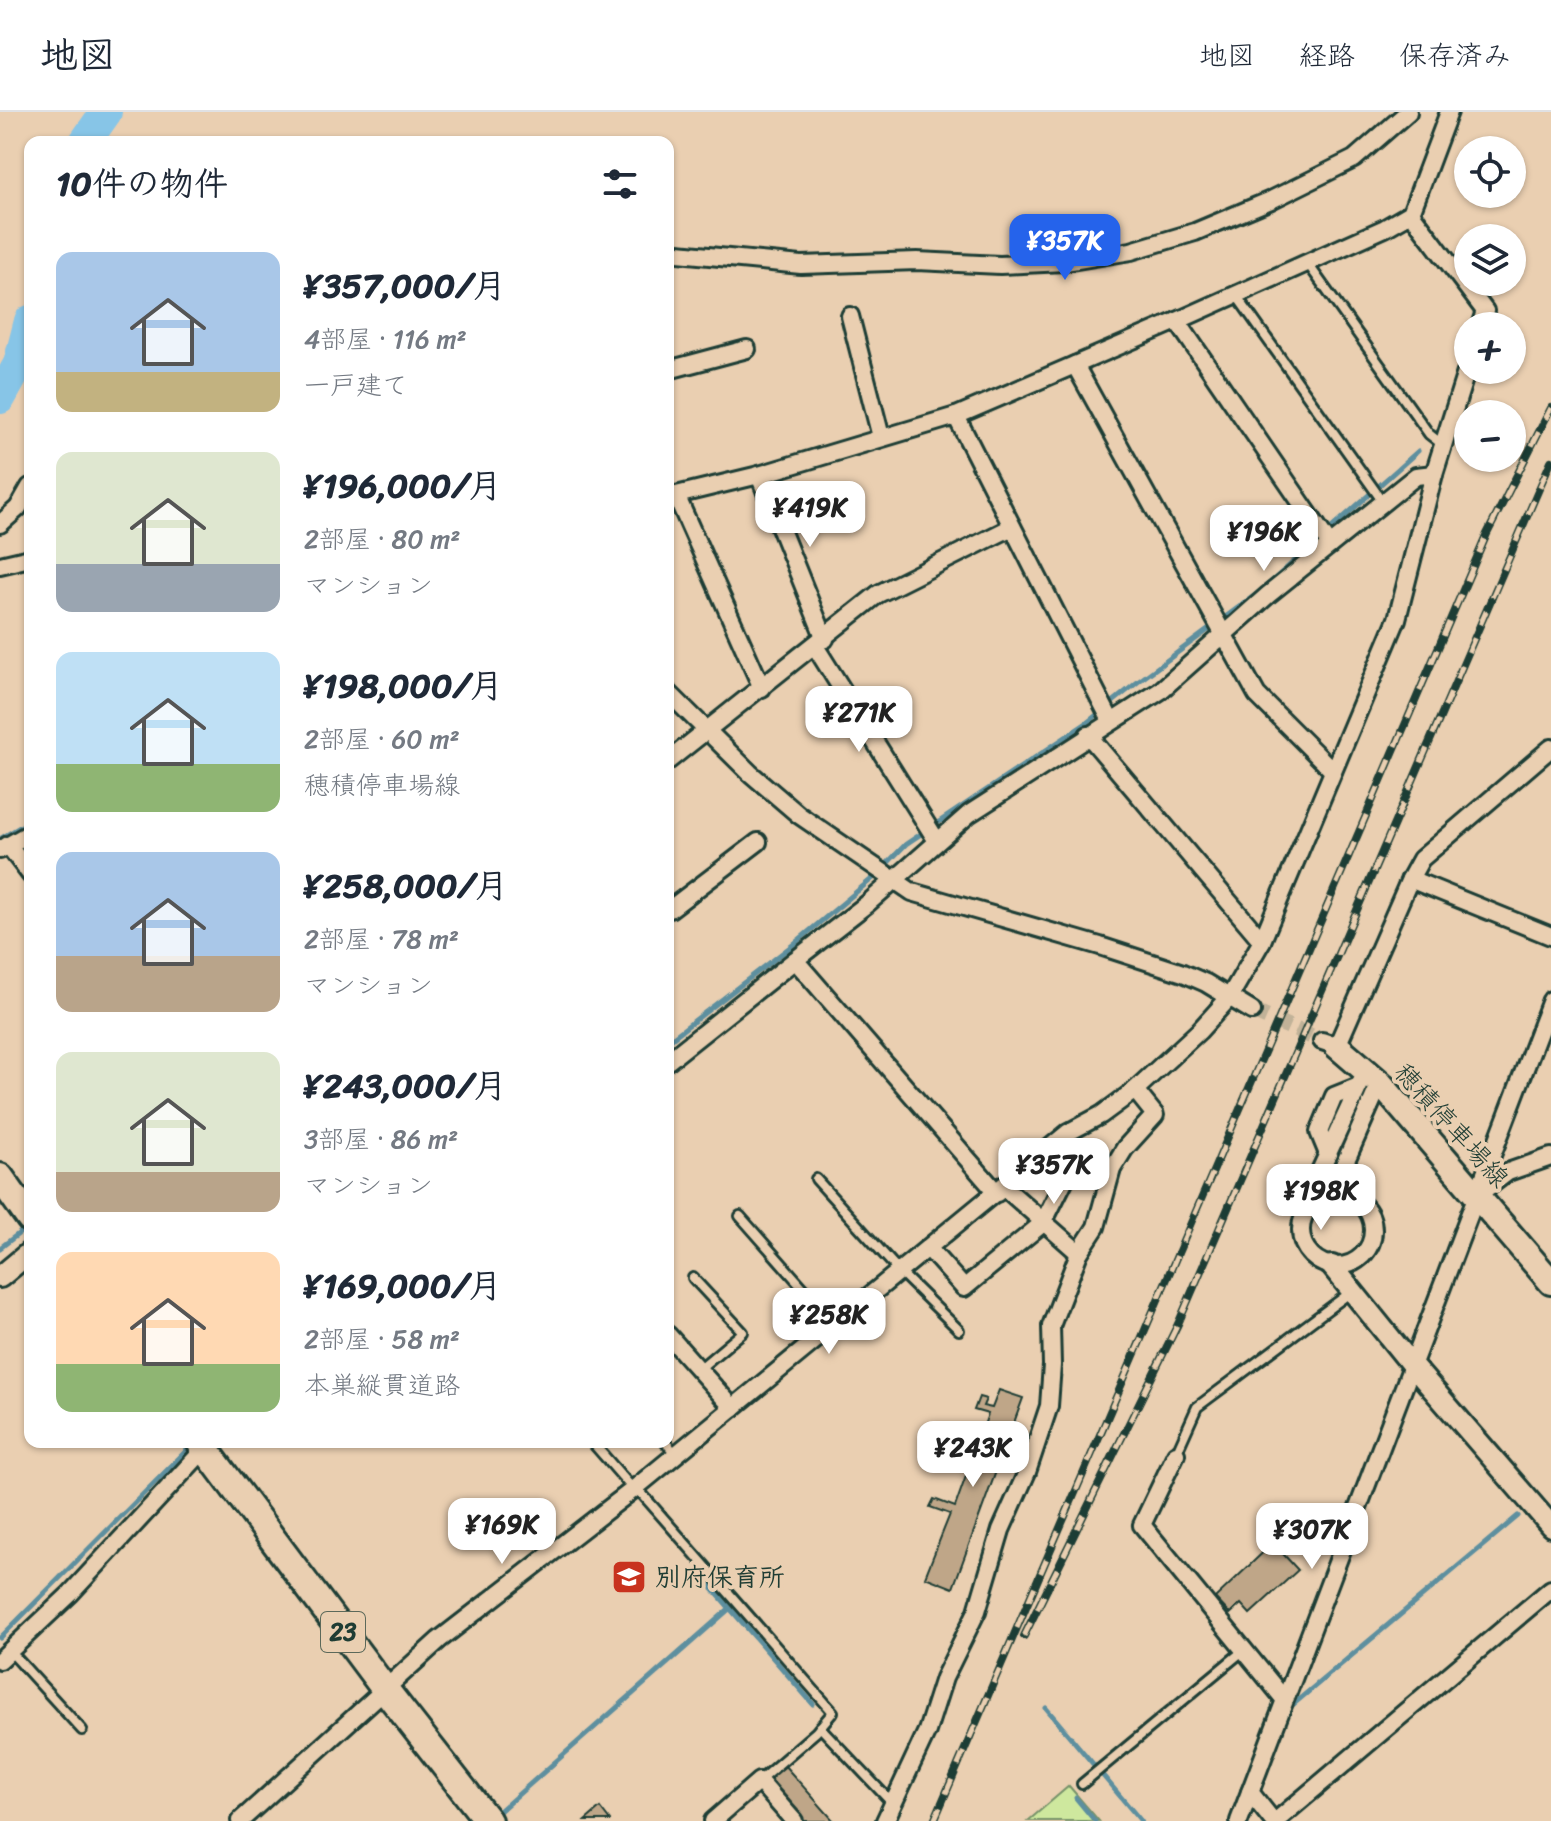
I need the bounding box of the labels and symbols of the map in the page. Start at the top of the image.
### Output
pin: ¥357K [1009,214,1121,282]
pin: ¥419K [754,481,866,549]
pin: ¥196K [1208,505,1320,573]
pin: ¥271K [803,686,915,754]
street label: 穂積停車場線 [1383,1052,1521,1198]
pin: ¥357K [998,1138,1110,1206]
pin: ¥198K [1265,1164,1377,1232]
pin: ¥258K [773,1288,885,1356]
pin: ¥243K [917,1421,1029,1489]
pin: ¥169K [446,1498,558,1566]
pin: ¥307K [1256,1503,1368,1571]
place label: 別府保育所 [655,1554,785,1600]
school or university icon: 別府保育所 [610,1558,648,1596]
road number: 23 [321,1612,365,1652]

